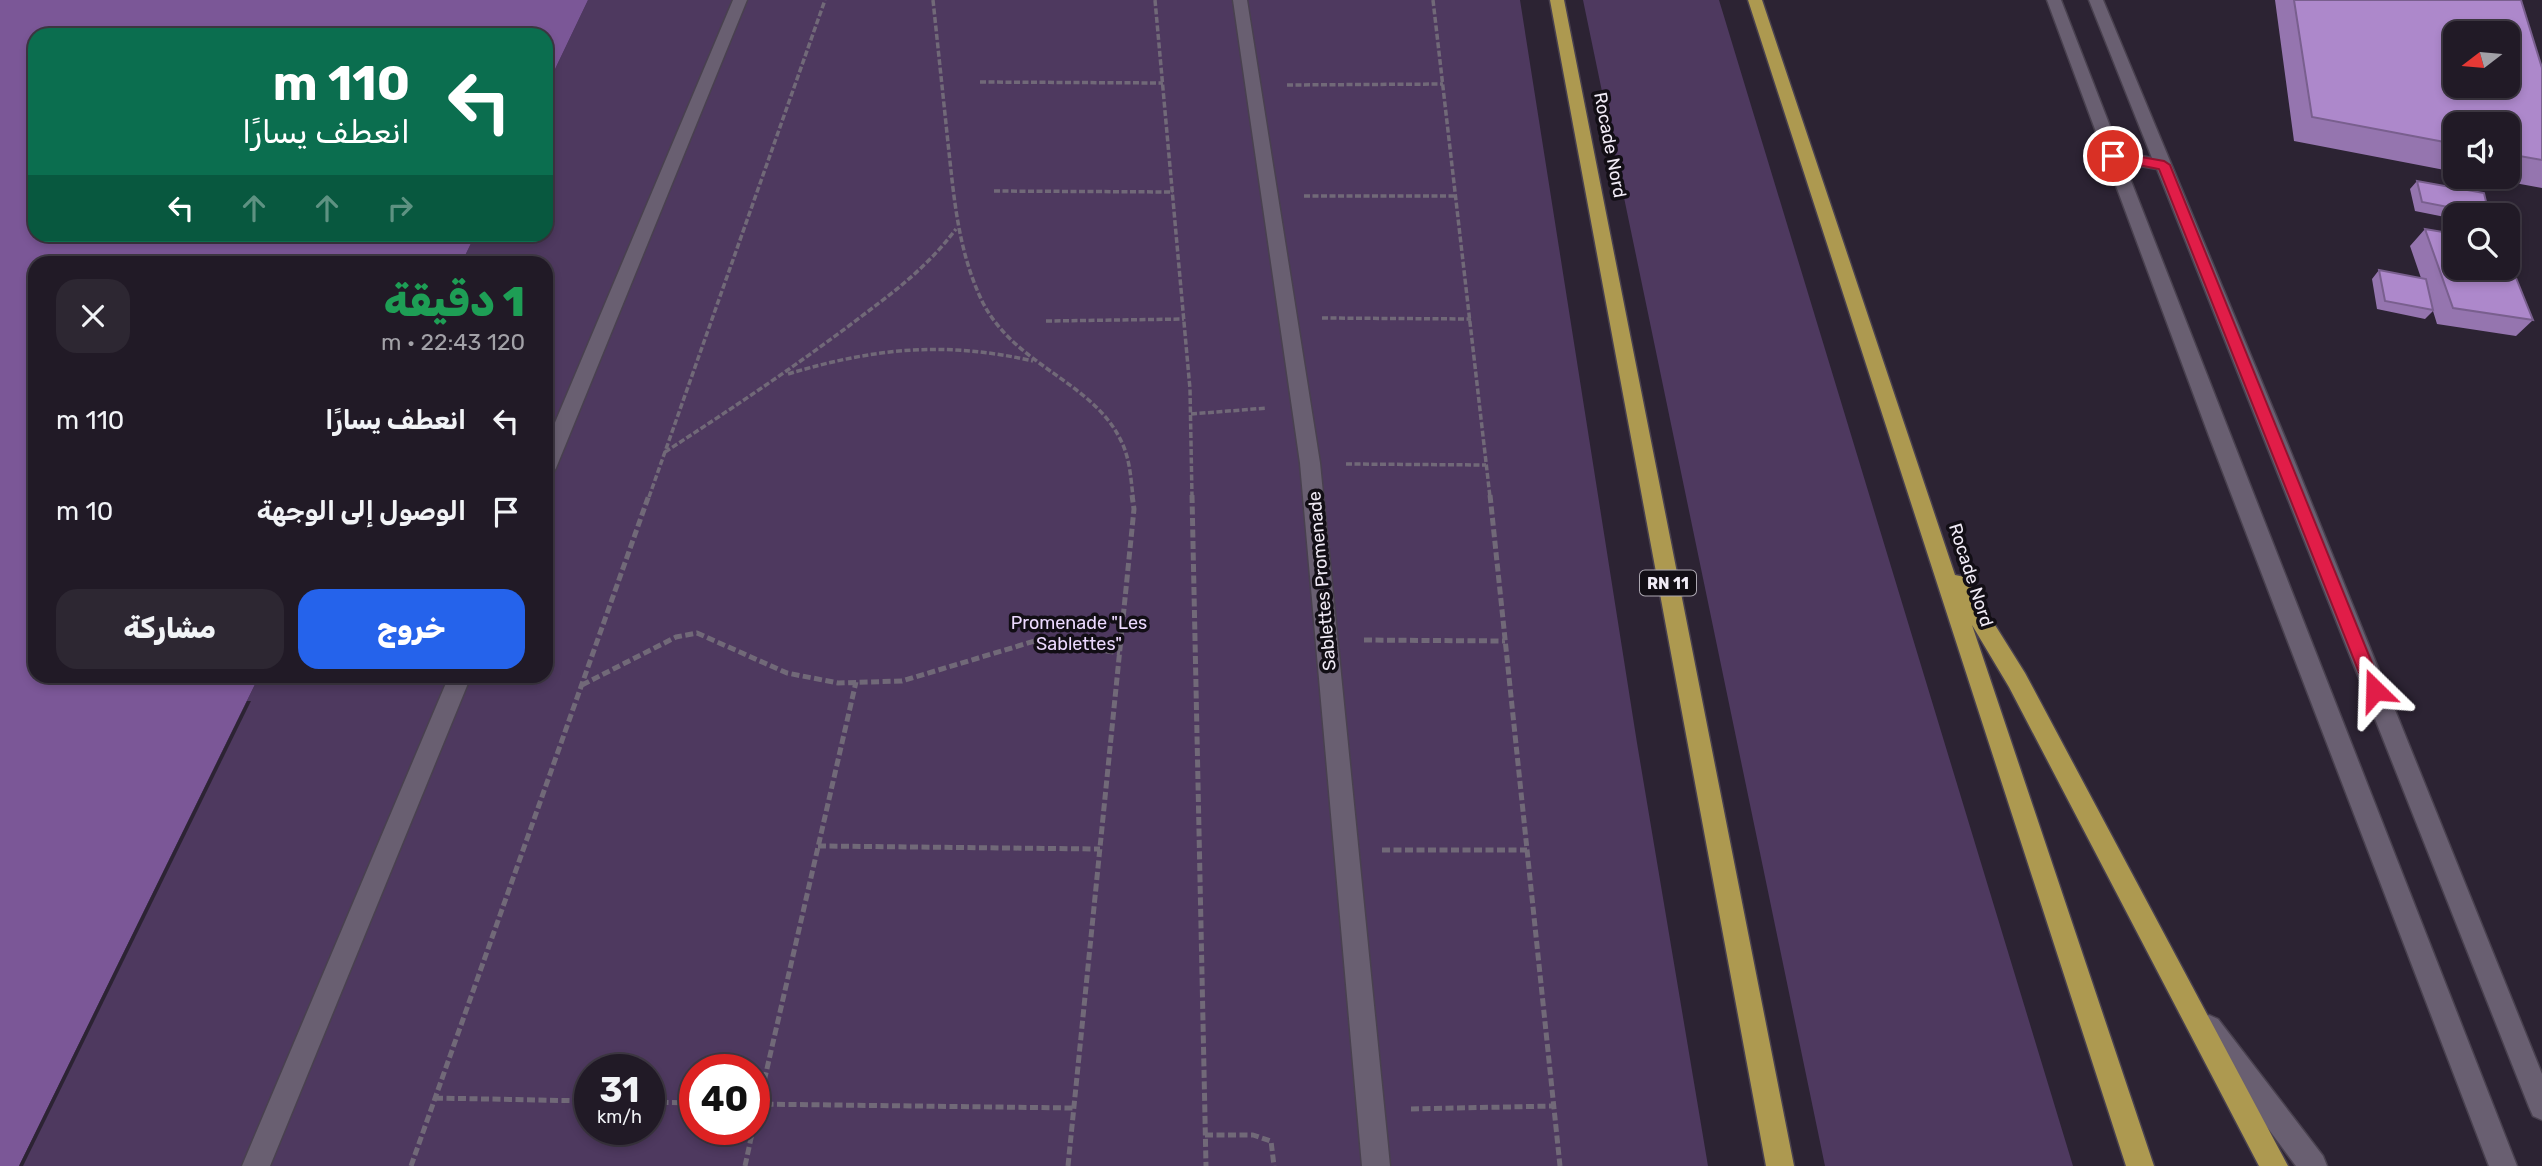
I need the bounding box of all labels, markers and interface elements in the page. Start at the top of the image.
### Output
north arrow [2443,21,2520,98]
map controls [2443,21,2520,280]
text: 110 m [273,54,410,112]
icon: left [434,56,525,147]
street label: Rocade Nord [1589,90,1631,200]
button: sound [2443,112,2520,189]
text: انعطف يسارًا [242,113,410,151]
pin [2083,126,2143,186]
icon: arrive [2094,137,2132,175]
icon: left [162,189,200,227]
icon: ahead [235,189,273,227]
icon: ahead [308,189,346,227]
icon: right [381,189,419,227]
button: search [2443,203,2520,280]
text: 1 دقيقة [384,277,525,327]
button: close [56,279,130,353]
text: 120 m · 22:43 [381,328,525,356]
icon: left [487,402,525,440]
text: 110 m [56,405,124,436]
text: انعطف يسارًا [325,405,466,436]
street label: Sablettes Promenade [1303,490,1341,672]
icon: arrive [487,493,525,531]
text: 10 m [56,496,113,527]
text: الوصول إلى الوجهة [257,496,466,527]
street label: Rocade Nord [1944,521,1998,629]
road number: RN 11 [1640,570,1696,596]
button: مشاركة [56,589,284,669]
button: خروج [298,589,525,669]
park label: Promenade "Les Sablettes" [1011,612,1147,655]
position arrow [2338,653,2412,727]
speed limit sign: 40 [679,1054,770,1145]
text: 31 [600,1069,639,1111]
text: km/h [597,1106,642,1128]

